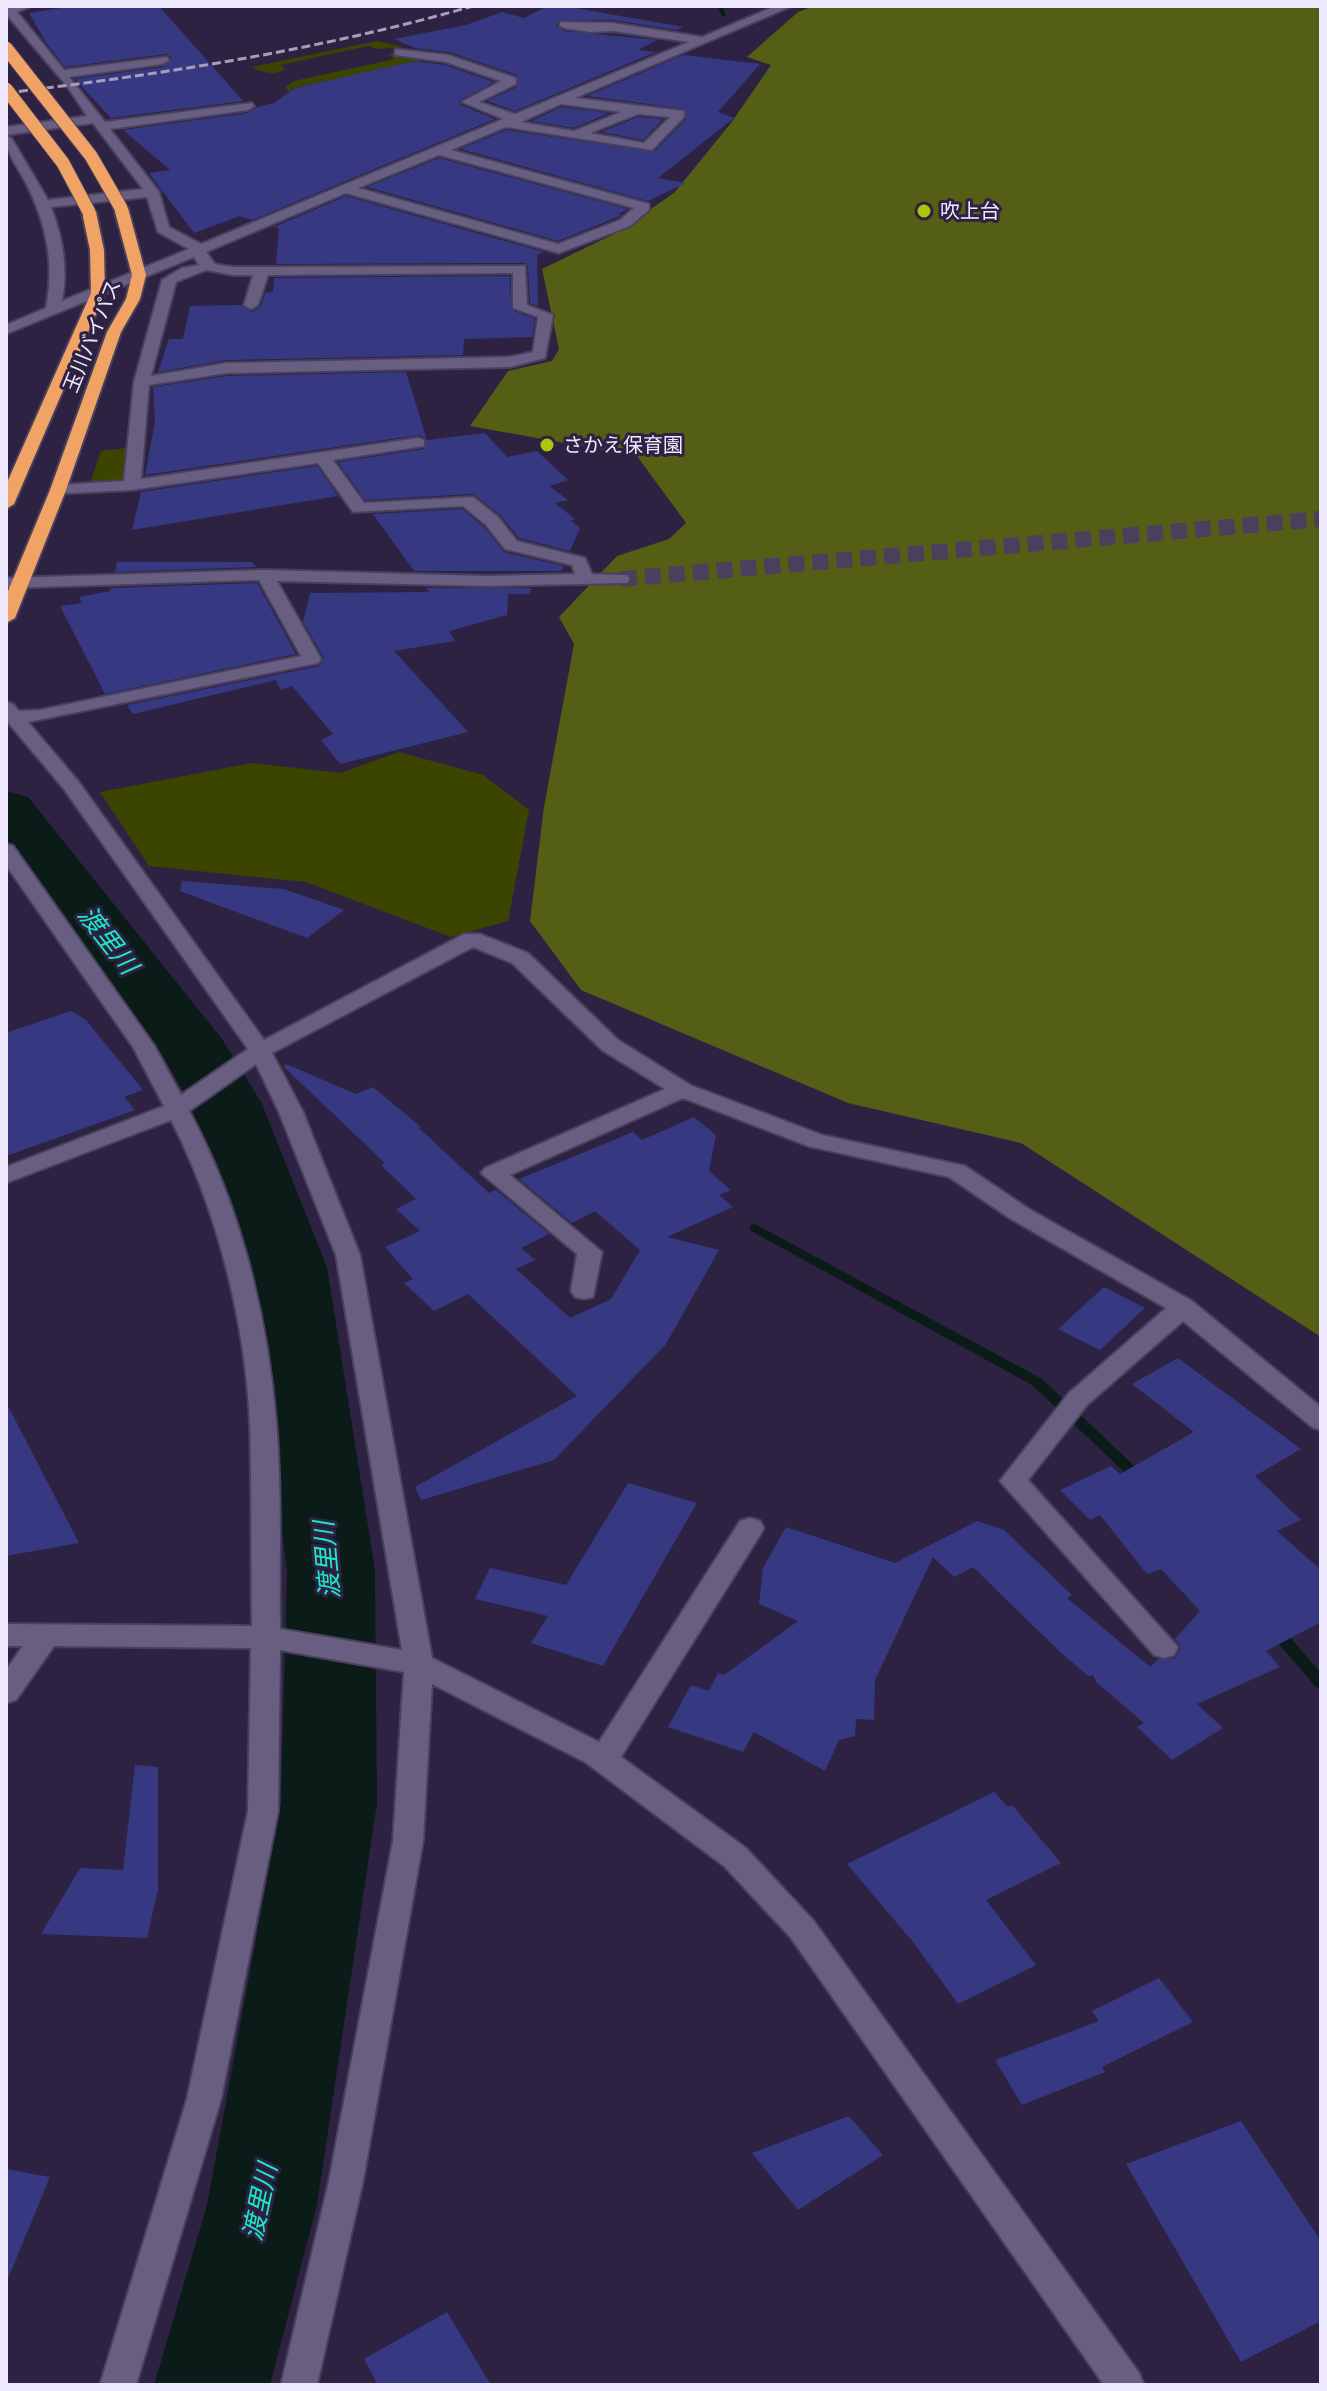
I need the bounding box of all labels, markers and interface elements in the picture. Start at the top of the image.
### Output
place label: 吹上台 [940,199,1000,223]
marker: 吹上台 [915,202,933,220]
street label: 玉川バイパス [58,276,126,396]
place label: さかえ保育園 [563,433,683,457]
marker: さかえ保育園 [538,436,556,454]
water label: 渡里川 [72,900,146,982]
water label: 渡里川 [308,1517,345,1600]
water label: 渡里川 [237,2158,283,2243]

